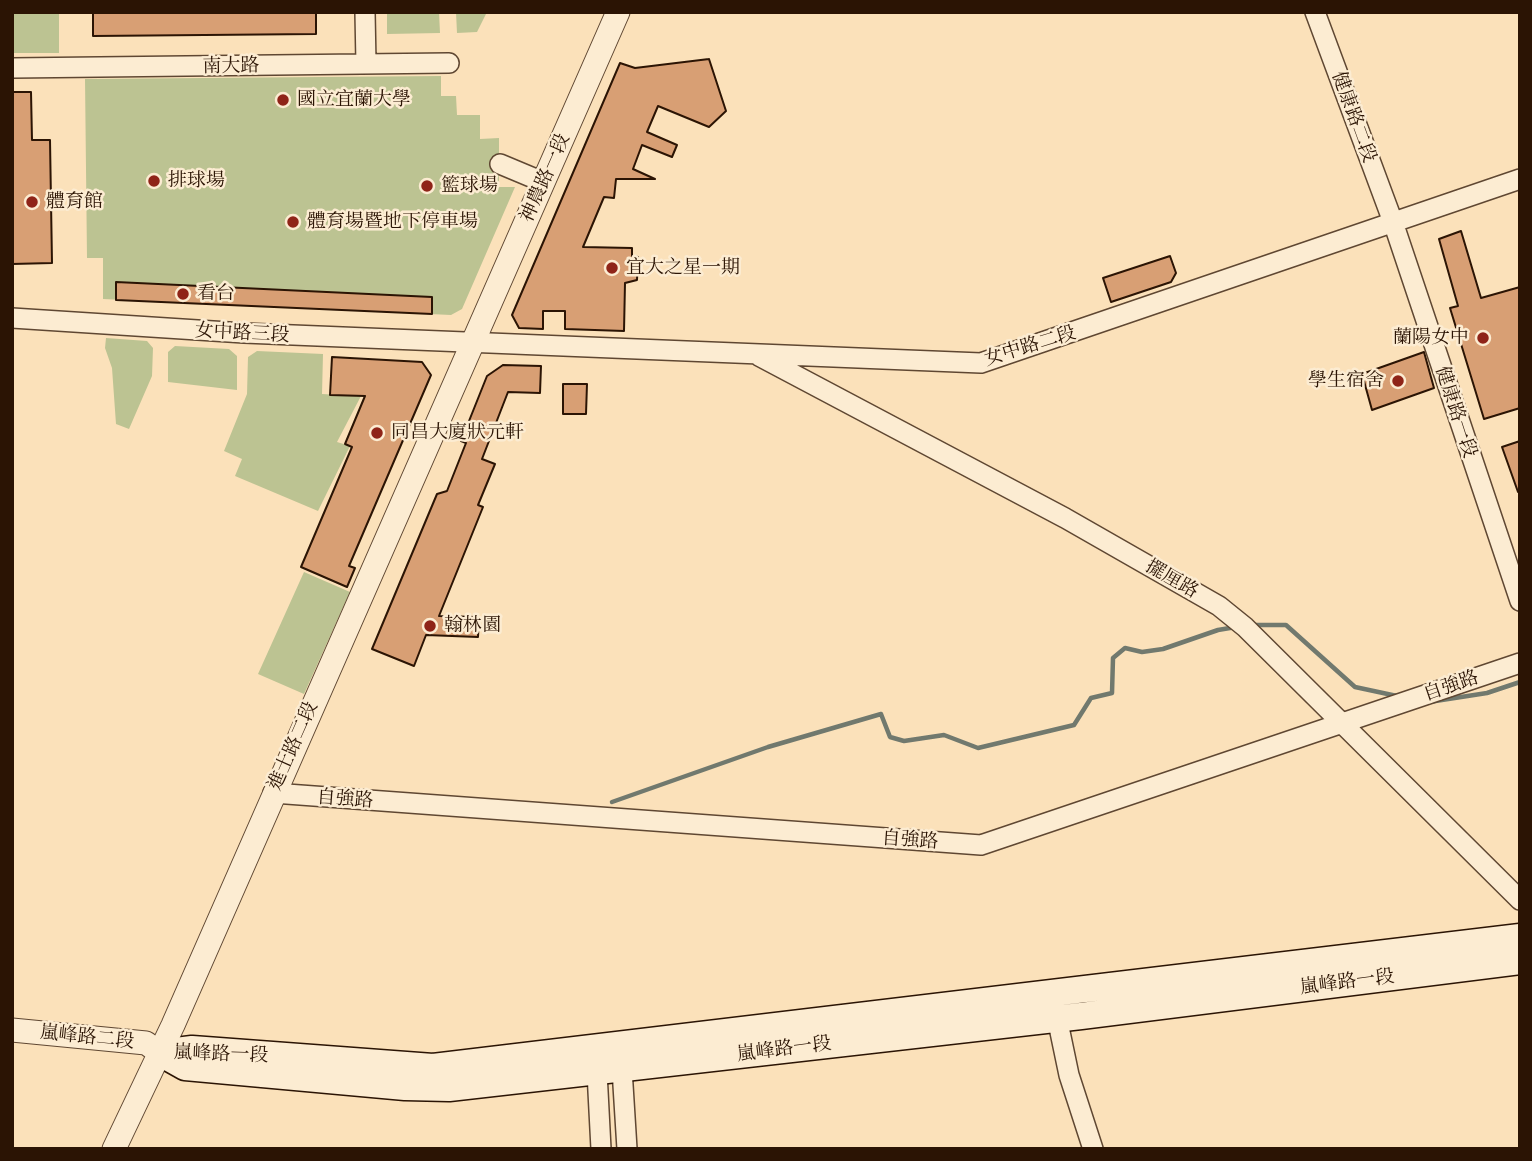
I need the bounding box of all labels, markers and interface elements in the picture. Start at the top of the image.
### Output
street label: 南大路 [202,54,260,78]
street label: 健康路二段 [1327,68,1381,166]
place label: 國立宜蘭大學 [297,89,411,111]
marker: 國立宜蘭大學 [275,92,291,108]
street label: 神農路一段 [515,130,575,226]
place label: 排球場 [168,170,225,192]
marker: 排球場 [146,173,162,189]
place label: 籃球場 [441,175,498,197]
marker: 籃球場 [419,178,435,194]
place label: 體育館 [46,191,103,213]
marker: 體育館 [24,194,40,210]
place label: 體育場暨地下停車場 [307,211,478,233]
marker: 體育場暨地下停車場 [285,214,301,230]
place label: 宜大之星一期 [626,257,740,279]
marker: 宜大之星一期 [604,260,620,276]
place label: 看台 [197,283,235,305]
marker: 看台 [175,286,191,302]
street label: 女中路三段 [194,319,290,347]
street label: 女中路二段 [981,321,1079,371]
place label: 蘭陽女中 [1393,327,1469,349]
marker: 蘭陽女中 [1475,330,1491,346]
street label: 健康路一段 [1430,363,1482,461]
place label: 學生宿舍 [1308,370,1384,392]
marker: 學生宿舍 [1390,373,1406,389]
place label: 同昌大廈狀元軒 [391,422,524,444]
marker: 同昌大廈狀元軒 [369,425,385,441]
street label: 擺厘路 [1142,555,1202,603]
place label: 翰林園 [444,615,501,637]
marker: 翰林園 [422,618,438,634]
street label: 自強路 [1420,666,1482,706]
street label: 進士路二段 [263,698,323,794]
street label: 自強路 [316,786,374,812]
street label: 自強路 [881,827,939,853]
street label: 嵐峰路一段 [1298,965,1396,999]
street label: 嵐峰路二段 [39,1021,135,1053]
street label: 嵐峰路一段 [735,1032,833,1066]
street label: 嵐峰路一段 [173,1041,269,1067]

